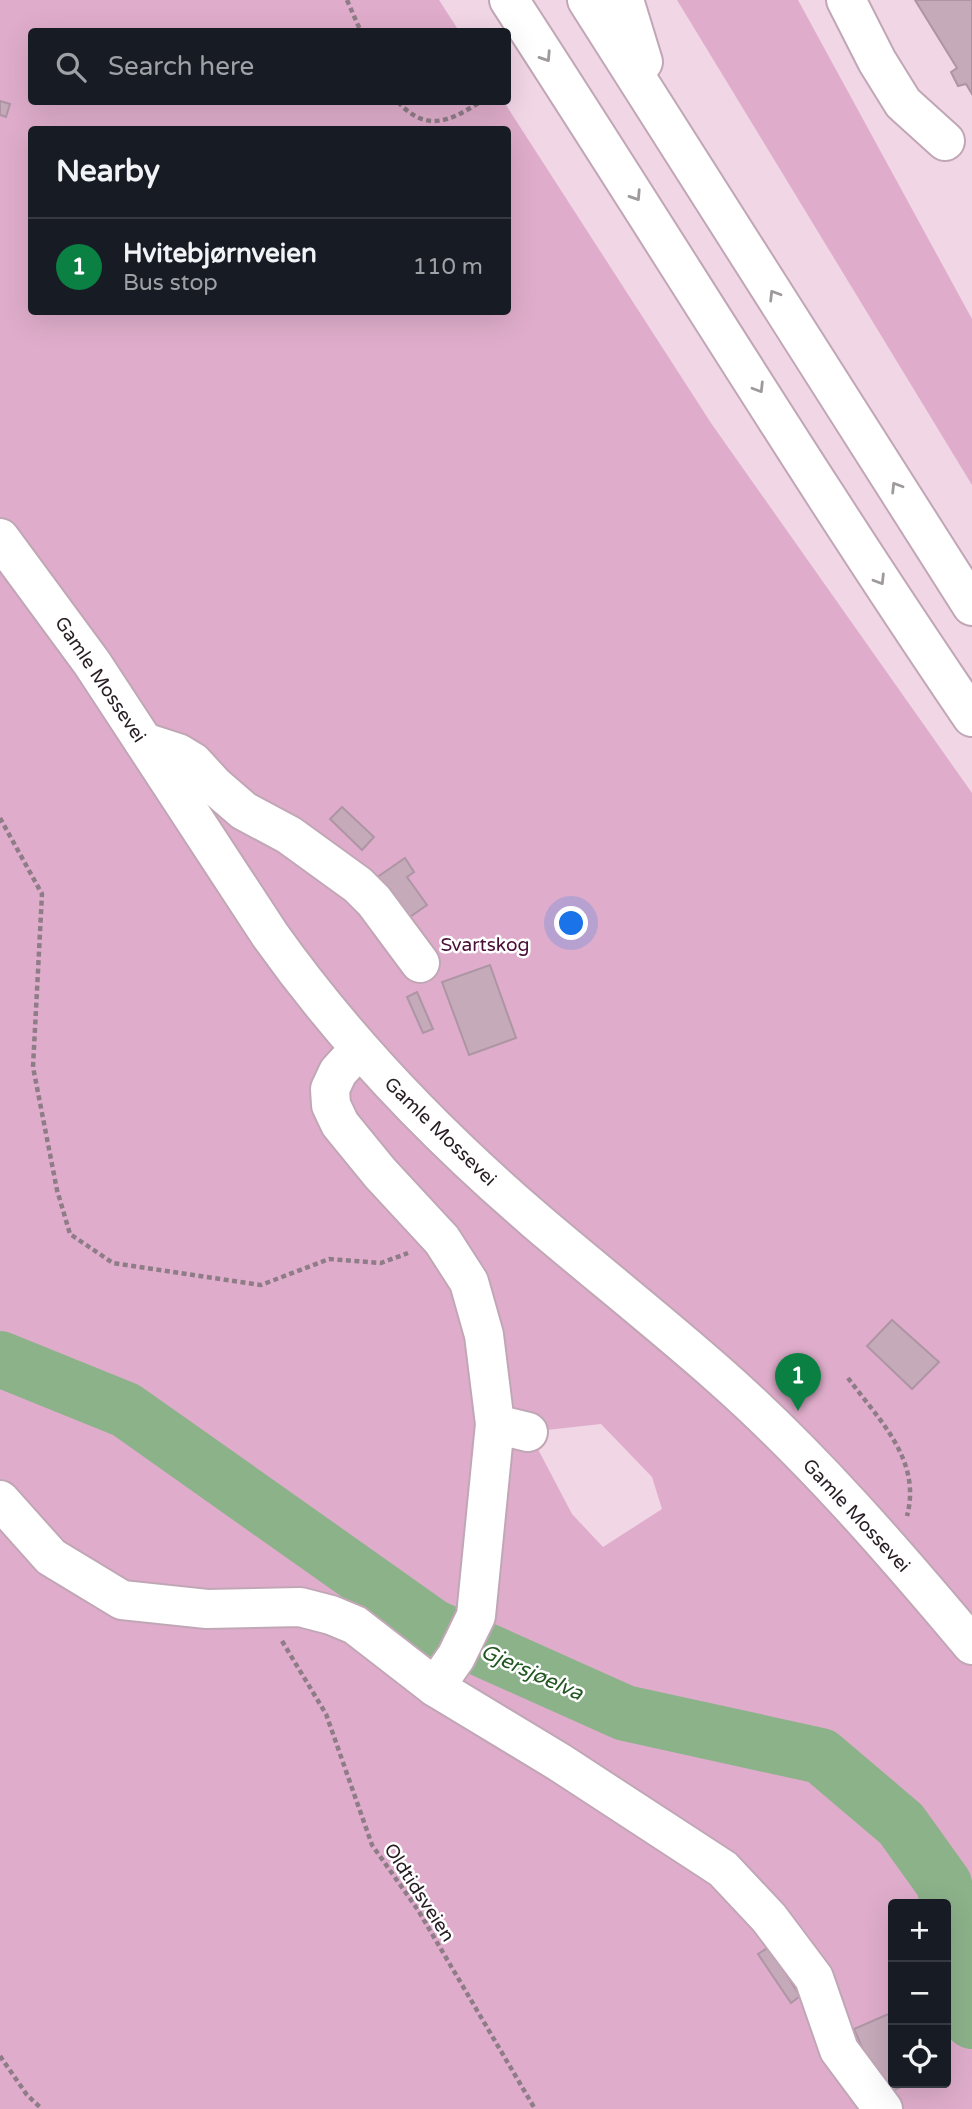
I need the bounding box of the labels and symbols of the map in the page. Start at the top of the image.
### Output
one-way arrow [538,49,551,62]
one-way arrow [628,188,641,201]
one-way arrow [769,289,782,302]
one-way arrow [750,380,763,393]
one-way arrow [891,481,904,494]
one-way arrow [872,572,885,585]
street label: Gamle Mossevei [50,613,150,747]
your location [554,906,588,940]
park label: Svartskog [440,934,530,956]
street label: Gamle Mossevei [380,1073,501,1191]
pin: 1 [775,1353,821,1411]
street label: Gamle Mossevei [798,1454,914,1577]
water label: Gjersjøelva [477,1639,588,1707]
street label: Oldtidsveien [379,1839,459,1946]

